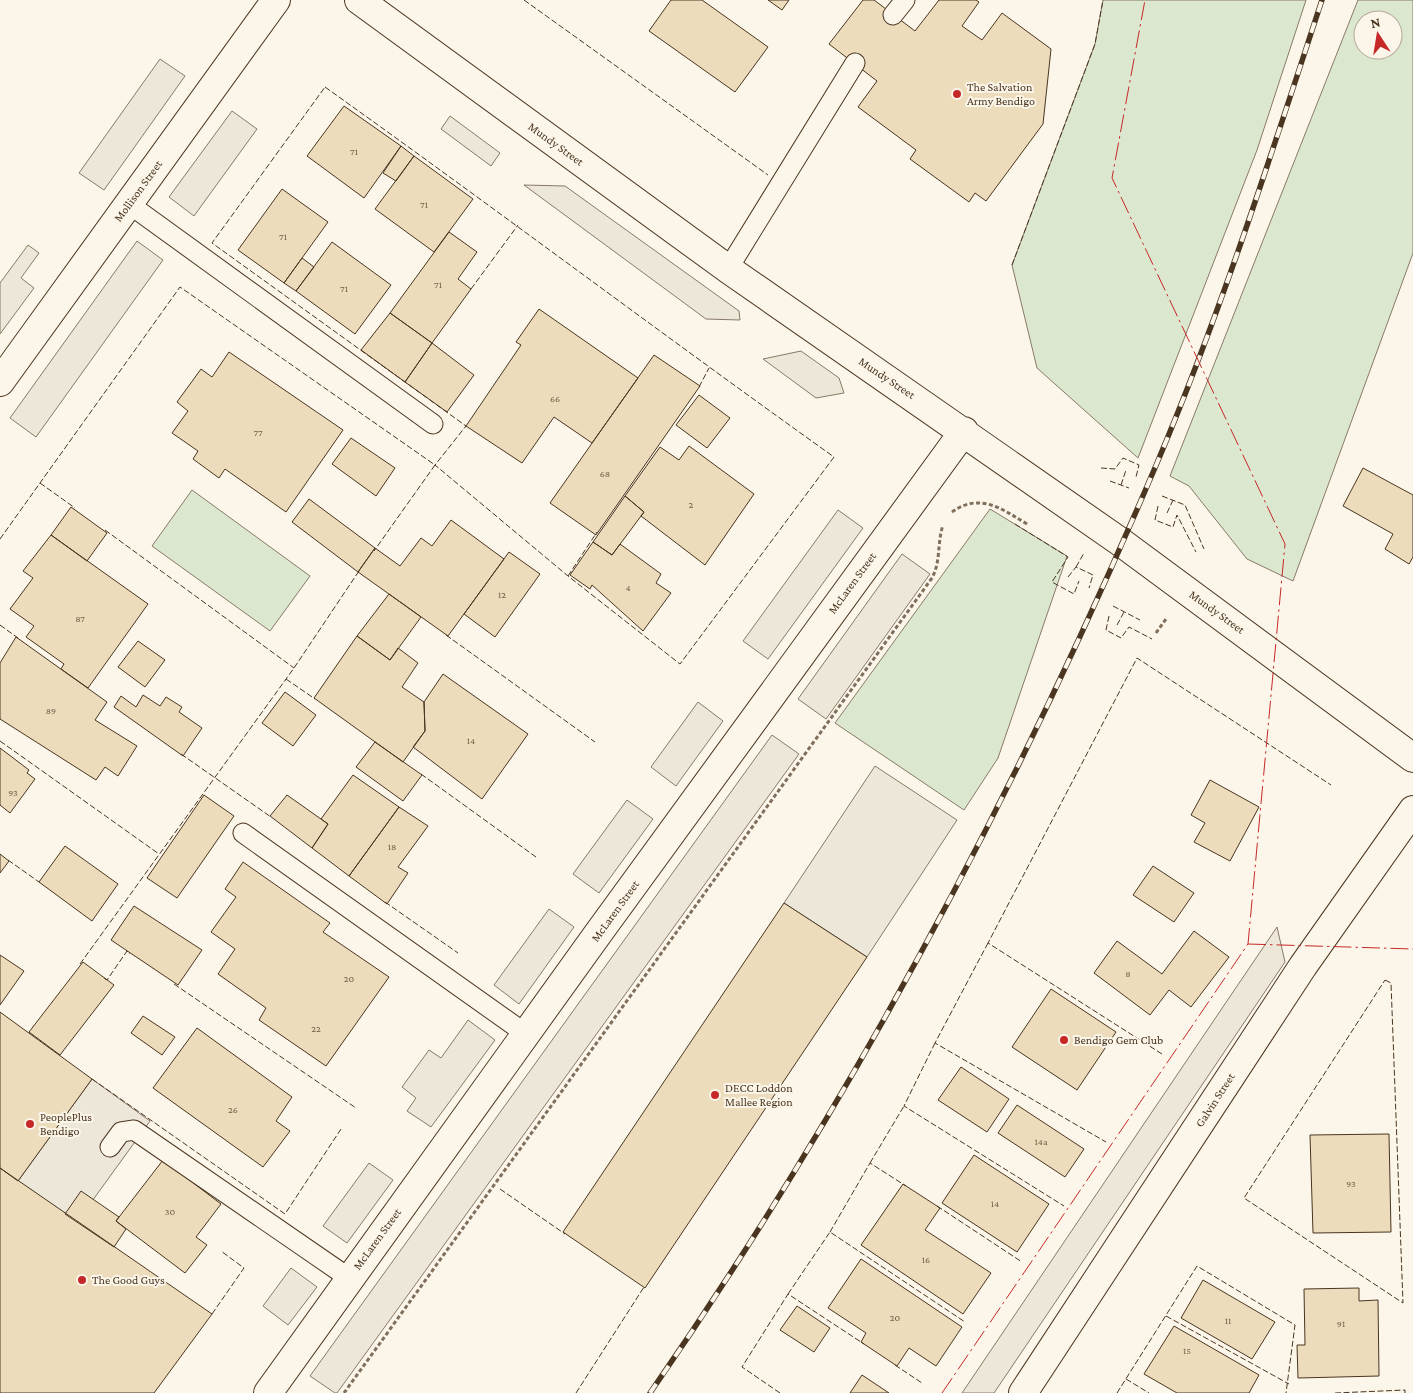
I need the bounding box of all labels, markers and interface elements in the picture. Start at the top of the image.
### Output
north arrow [1353,10,1403,60]
text: N [1369,13,1382,31]
place label: The Salvation Army Bendigo [967,80,1035,108]
marker: The Salvation Army Bendigo [951,88,963,100]
street label: Mundy Street [526,119,587,169]
house number: 71 [350,146,358,157]
street label: Mollison Street [111,157,166,225]
house number: 71 [420,199,428,210]
house number: 71 [279,231,287,242]
house number: 71 [434,279,442,290]
house number: 71 [340,283,348,294]
street label: Mundy Street [856,354,919,403]
house number: 66 [550,393,560,404]
house number: 77 [253,427,263,438]
house number: 68 [600,468,610,479]
house number: 2 [689,499,694,510]
street label: McLaren Street [825,549,880,616]
house number: 4 [625,582,631,593]
street label: Mundy Street [1187,587,1248,637]
house number: 12 [498,589,506,600]
house number: 87 [75,613,85,624]
house number: 89 [46,705,56,716]
house number: 14 [467,735,475,746]
house number: 93 [8,787,18,798]
house number: 18 [388,841,396,852]
street label: McLaren Street [588,877,643,944]
house number: 8 [1125,968,1131,979]
house number: 20 [344,973,355,984]
house number: 22 [311,1023,321,1034]
place label: Bendigo Gem Club [1074,1033,1163,1047]
marker: Bendigo Gem Club [1058,1034,1070,1046]
street label: Galvin Street [1192,1069,1238,1130]
place label: DECC Loddon Mallee Region [725,1081,793,1109]
marker: DECC Loddon Mallee Region [709,1089,721,1101]
house number: 26 [228,1104,238,1115]
place label: PeoplePlus Bendigo [40,1110,92,1138]
marker: PeoplePlus Bendigo [24,1118,36,1130]
house number: 14a [1034,1136,1048,1147]
house number: 93 [1346,1178,1356,1189]
house number: 14 [991,1198,999,1209]
street label: McLaren Street [350,1205,405,1272]
house number: 30 [165,1206,176,1217]
house number: 16 [922,1254,930,1265]
place label: The Good Guys [92,1273,165,1287]
marker: The Good Guys [76,1274,88,1286]
house number: 20 [890,1312,901,1323]
house number: 11 [1225,1315,1231,1326]
house number: 91 [1337,1318,1345,1329]
house number: 15 [1183,1345,1191,1356]

